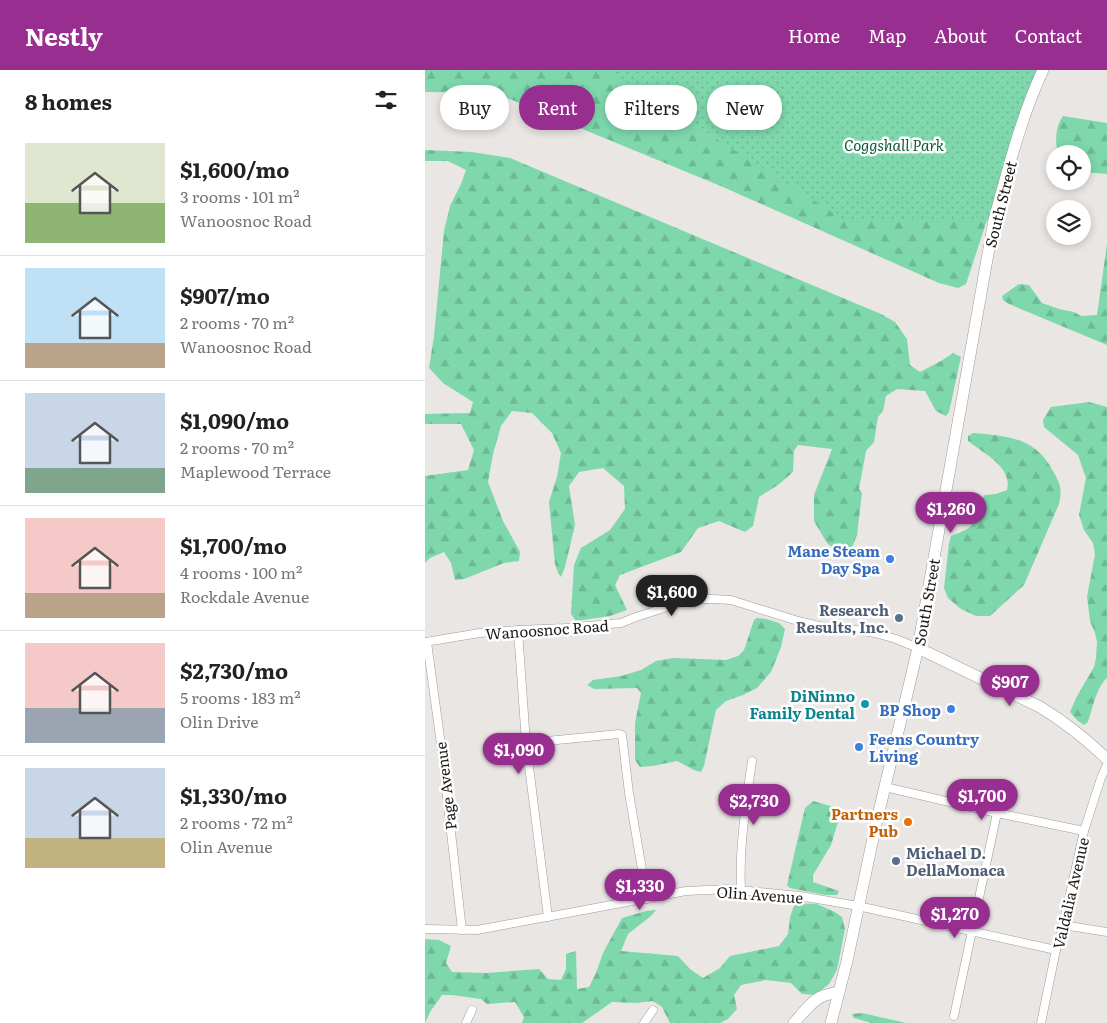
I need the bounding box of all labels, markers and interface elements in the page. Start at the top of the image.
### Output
text: Nestly [25,18,103,53]
text: Home [788,22,840,49]
text: Map [868,22,906,49]
text: About [934,22,987,49]
text: Contact [1015,22,1082,49]
text: 8 homes [25,85,112,116]
chip: Buy [440,85,509,130]
chip: Rent [519,85,595,130]
chip: Filters [605,85,697,130]
chip: New [707,85,782,130]
icon: filters [372,86,400,114]
park label: Coggshall Park [844,133,945,156]
map controls [1046,145,1091,245]
button: locate [1046,145,1091,190]
text: $1,600/mo [180,153,289,184]
street label: South Street [978,158,1022,250]
icon: home [65,163,125,223]
text: 3 rooms · 101 m² [180,184,300,208]
button: layers [1046,200,1091,245]
text: Wanoosnoc Road [180,208,312,232]
text: $907/mo [180,279,270,310]
icon: home [65,288,125,348]
text: 2 rooms · 70 m² [180,310,294,334]
text: Wanoosnoc Road [180,334,312,358]
text: $1,090/mo [180,404,289,435]
icon: home [65,413,125,473]
text: 2 rooms · 70 m² [180,435,294,459]
text: Maplewood Terrace [180,459,331,483]
pin: $1,260 [910,492,992,534]
text: $1,260 [926,496,976,520]
text: $1,700/mo [180,529,287,560]
icon: home [65,538,125,598]
place label: Mane Steam Day Spa [788,539,880,579]
marker: Mane Steam Day Spa [884,553,896,565]
street label: South Street [907,556,945,648]
text: 4 rooms · 100 m² [180,560,302,584]
pin: $1,600 [631,574,713,617]
text: $1,600 [647,579,697,603]
text: Rockdale Avenue [180,584,309,608]
place label: Research Results, Inc. [796,598,889,638]
marker: Research Results, Inc. [893,612,905,624]
street label: Wanoosnoc Road [485,613,609,645]
text: $2,730/mo [180,654,288,685]
icon: home [65,663,125,723]
pin: $907 [980,664,1040,707]
text: $907 [991,669,1029,693]
place label: DiNinno Family Dental [749,684,856,724]
text: 5 rooms · 183 m² [180,685,301,709]
marker: DiNinno Family Dental [859,698,871,710]
place label: BP Shop [879,698,941,721]
marker: BP Shop [945,703,957,715]
text: Olin Drive [180,709,259,733]
place label: Feens Country Living [869,727,980,767]
pin: $1,090 [478,732,560,775]
text: $1,090 [494,737,544,761]
street label: Page Avenue [428,740,462,831]
marker: Feens Country Living [853,741,865,753]
pin: $1,700 [941,778,1023,821]
text: $1,330/mo [180,779,287,810]
text: $1,700 [958,783,1006,807]
pin: $2,730 [713,784,795,826]
icon: home [65,788,125,848]
text: $2,730 [729,788,779,812]
place label: Partners Pub [831,802,899,842]
text: 2 rooms · 72 m² [180,810,293,834]
marker: Partners Pub [902,816,914,828]
text: Olin Avenue [180,834,273,858]
street label: Valdalia Avenue [1046,835,1094,951]
place label: Michael D. DellaMonaca [906,841,1006,881]
marker: Michael D. DellaMonaca [890,855,902,867]
pin: $1,330 [599,868,681,911]
text: $1,330 [616,873,664,897]
street label: Olin Avenue [716,879,804,909]
pin: $1,270 [914,896,996,939]
text: $1,270 [931,901,979,925]

